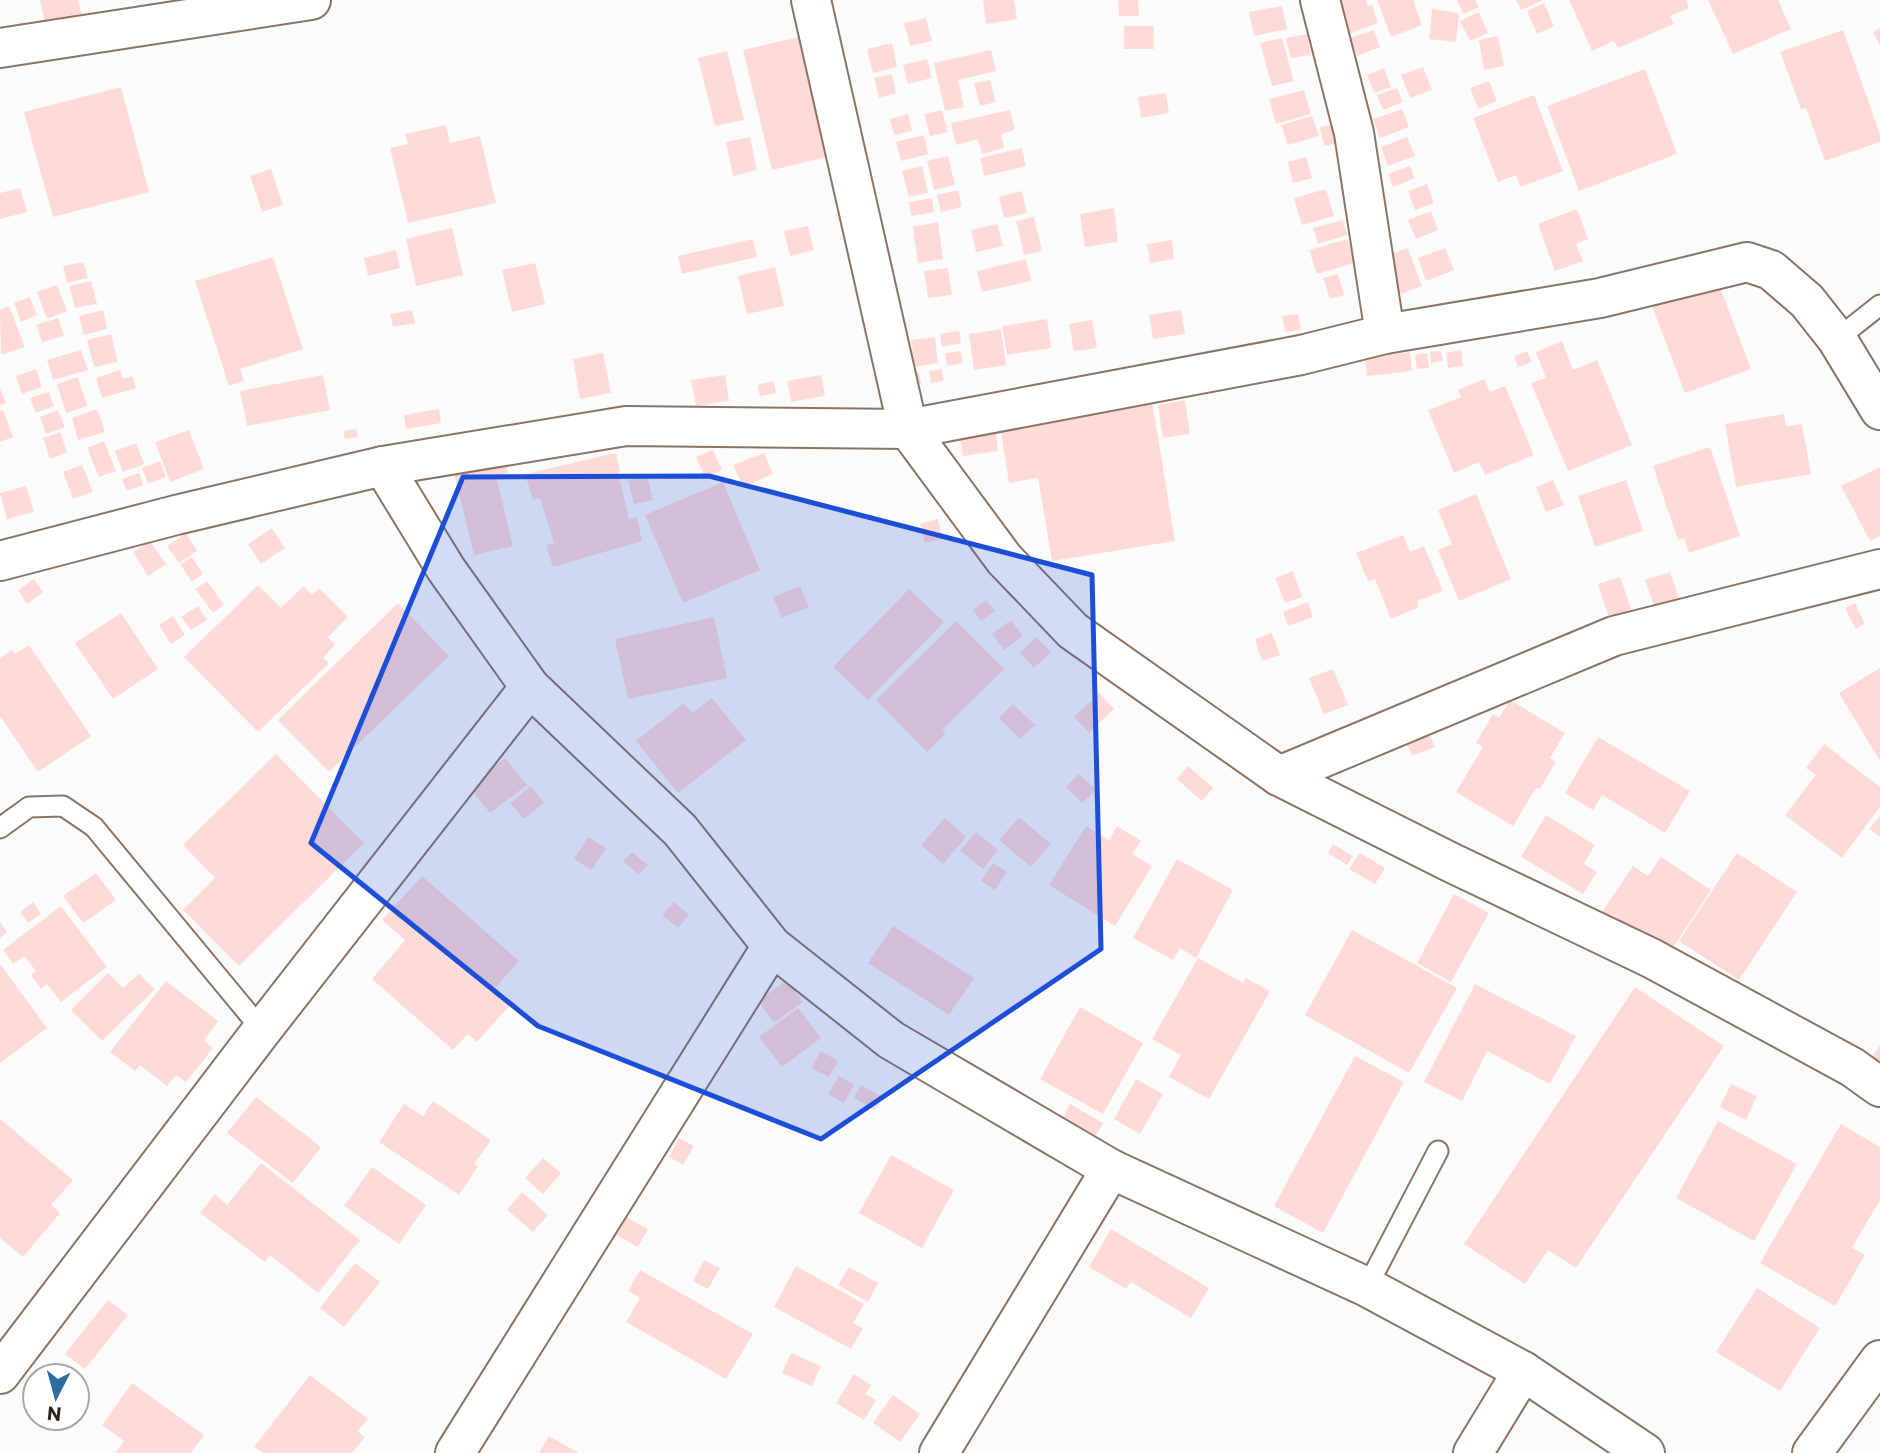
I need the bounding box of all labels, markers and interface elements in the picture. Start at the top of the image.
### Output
north arrow [21,1362,91,1432]
text: N [46,1402,62,1427]

